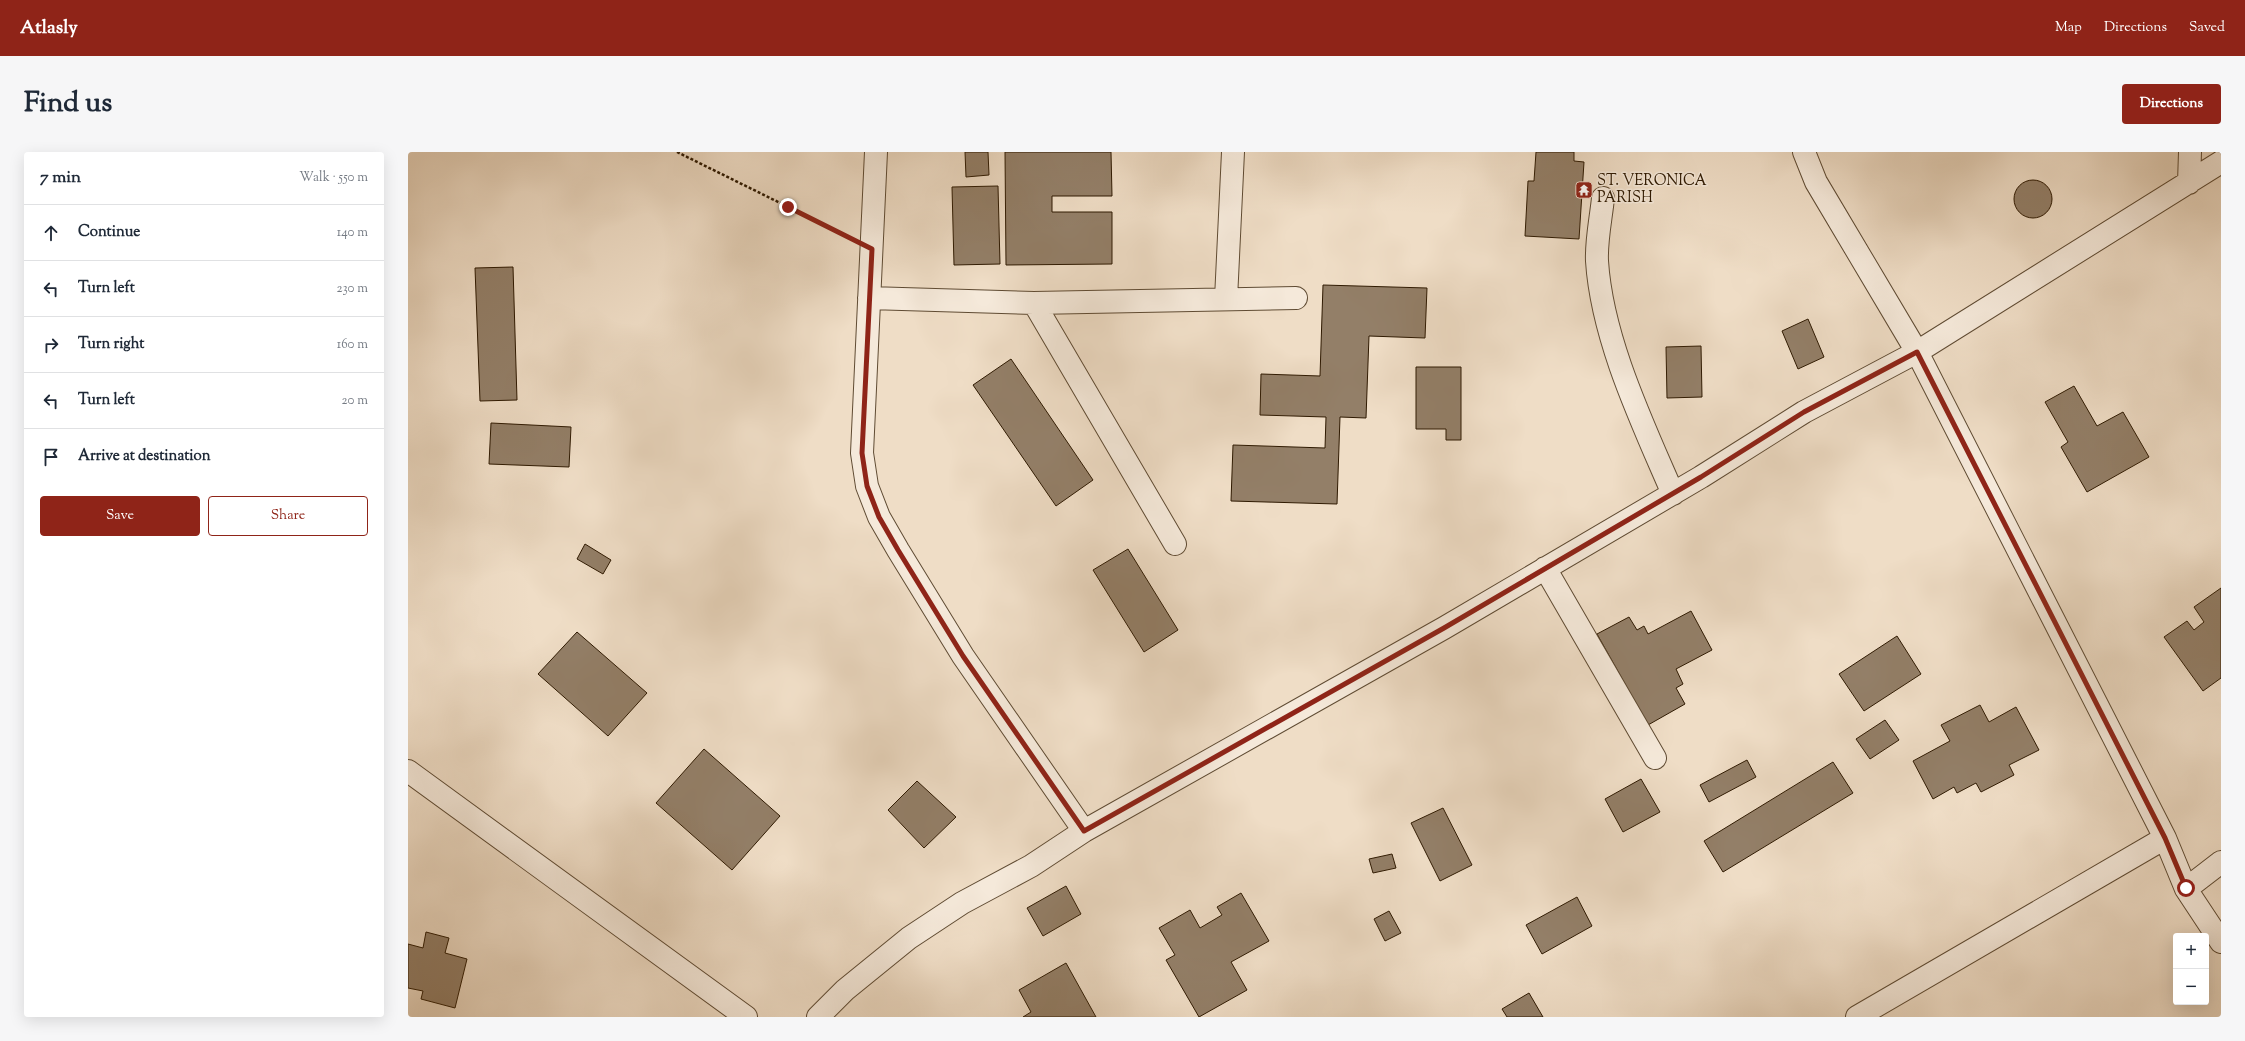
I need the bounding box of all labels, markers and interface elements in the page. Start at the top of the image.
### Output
text: Atlasly [20,15,78,42]
text: Map [2055,18,2082,38]
text: Directions [2104,18,2167,38]
text: Saved [2189,18,2225,38]
text: Find us [24,84,112,124]
button: Directions [2122,84,2221,124]
text: 7 min [40,166,81,190]
text: Walk · 550 m [299,169,368,187]
place label: ST. VERONICA PARISH [1597,171,1707,209]
temple icon: ST. VERONICA PARISH [1574,180,1594,200]
route end [779,198,797,216]
icon: ahead [40,222,62,244]
text: Continue [78,222,140,243]
text: 140 m [337,224,368,242]
icon: left [40,278,62,300]
text: Turn left [78,278,135,299]
text: 230 m [336,280,368,298]
icon: right [40,334,62,356]
text: Turn right [78,334,144,355]
text: 160 m [337,336,368,354]
icon: left [40,390,62,412]
text: Turn left [78,390,135,411]
text: 20 m [342,392,368,410]
icon: arrive [40,446,62,468]
text: Arrive at destination [78,446,211,467]
button: Save [40,496,200,536]
button: Share [208,496,368,536]
route start [2177,879,2195,897]
map controls [2173,933,2209,1005]
button: + [2173,933,2209,969]
button: − [2173,969,2209,1005]

